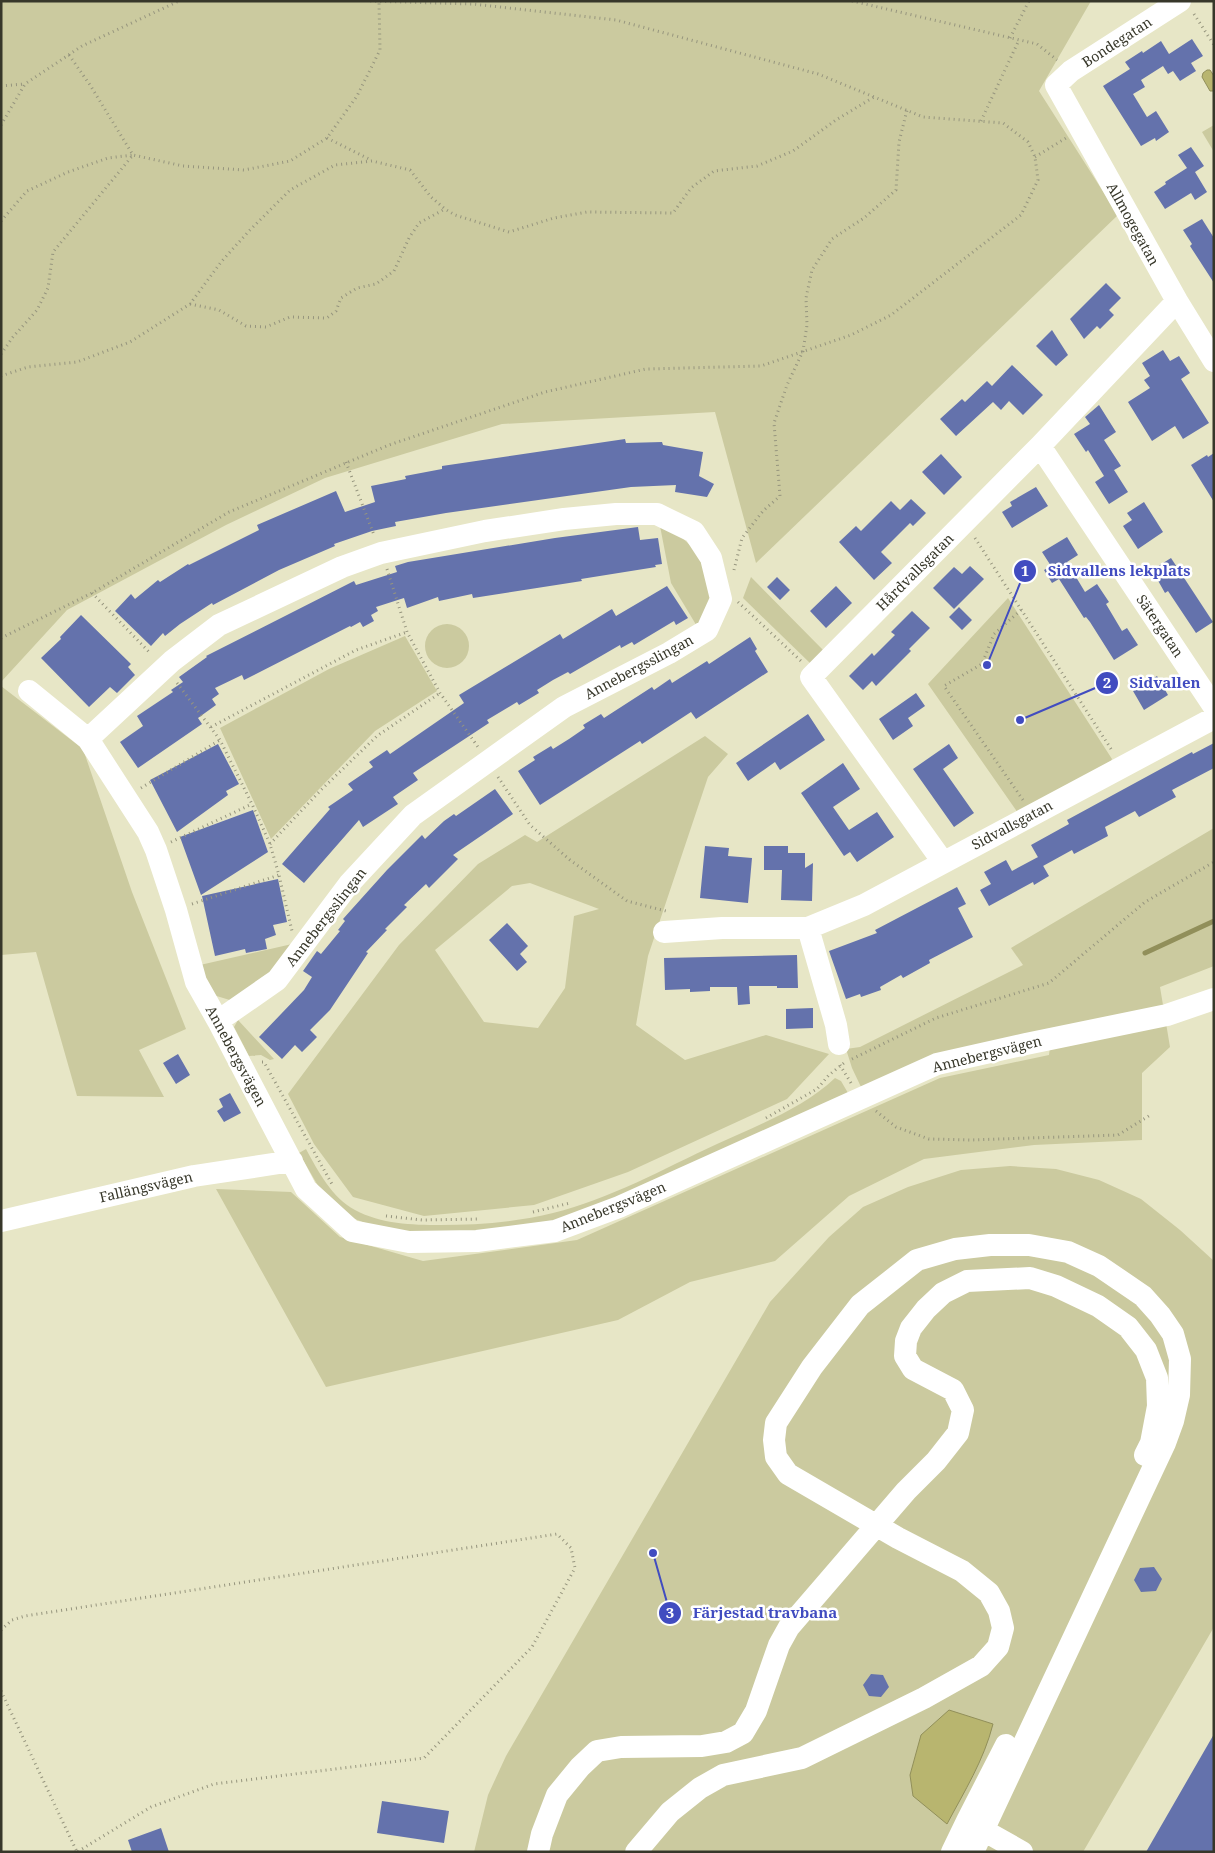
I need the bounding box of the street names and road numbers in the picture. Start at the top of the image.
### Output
street label: Bondegatan [1078,12,1155,71]
street label: Allmogegatan [1103,179,1164,269]
street label: Hårdvallsgatan [872,529,958,615]
street label: Sätergatan [1132,591,1188,661]
street label: Annebergsslingan [581,630,696,703]
street label: Sidvallsgatan [968,795,1055,854]
street label: Annebergsslingan [281,863,370,970]
street label: Annebergsvägen [202,1002,271,1110]
street label: Annebergsvägen [930,1031,1044,1076]
street label: Fallängsvägen [97,1167,194,1206]
street label: Annebergsvägen [557,1177,668,1236]

